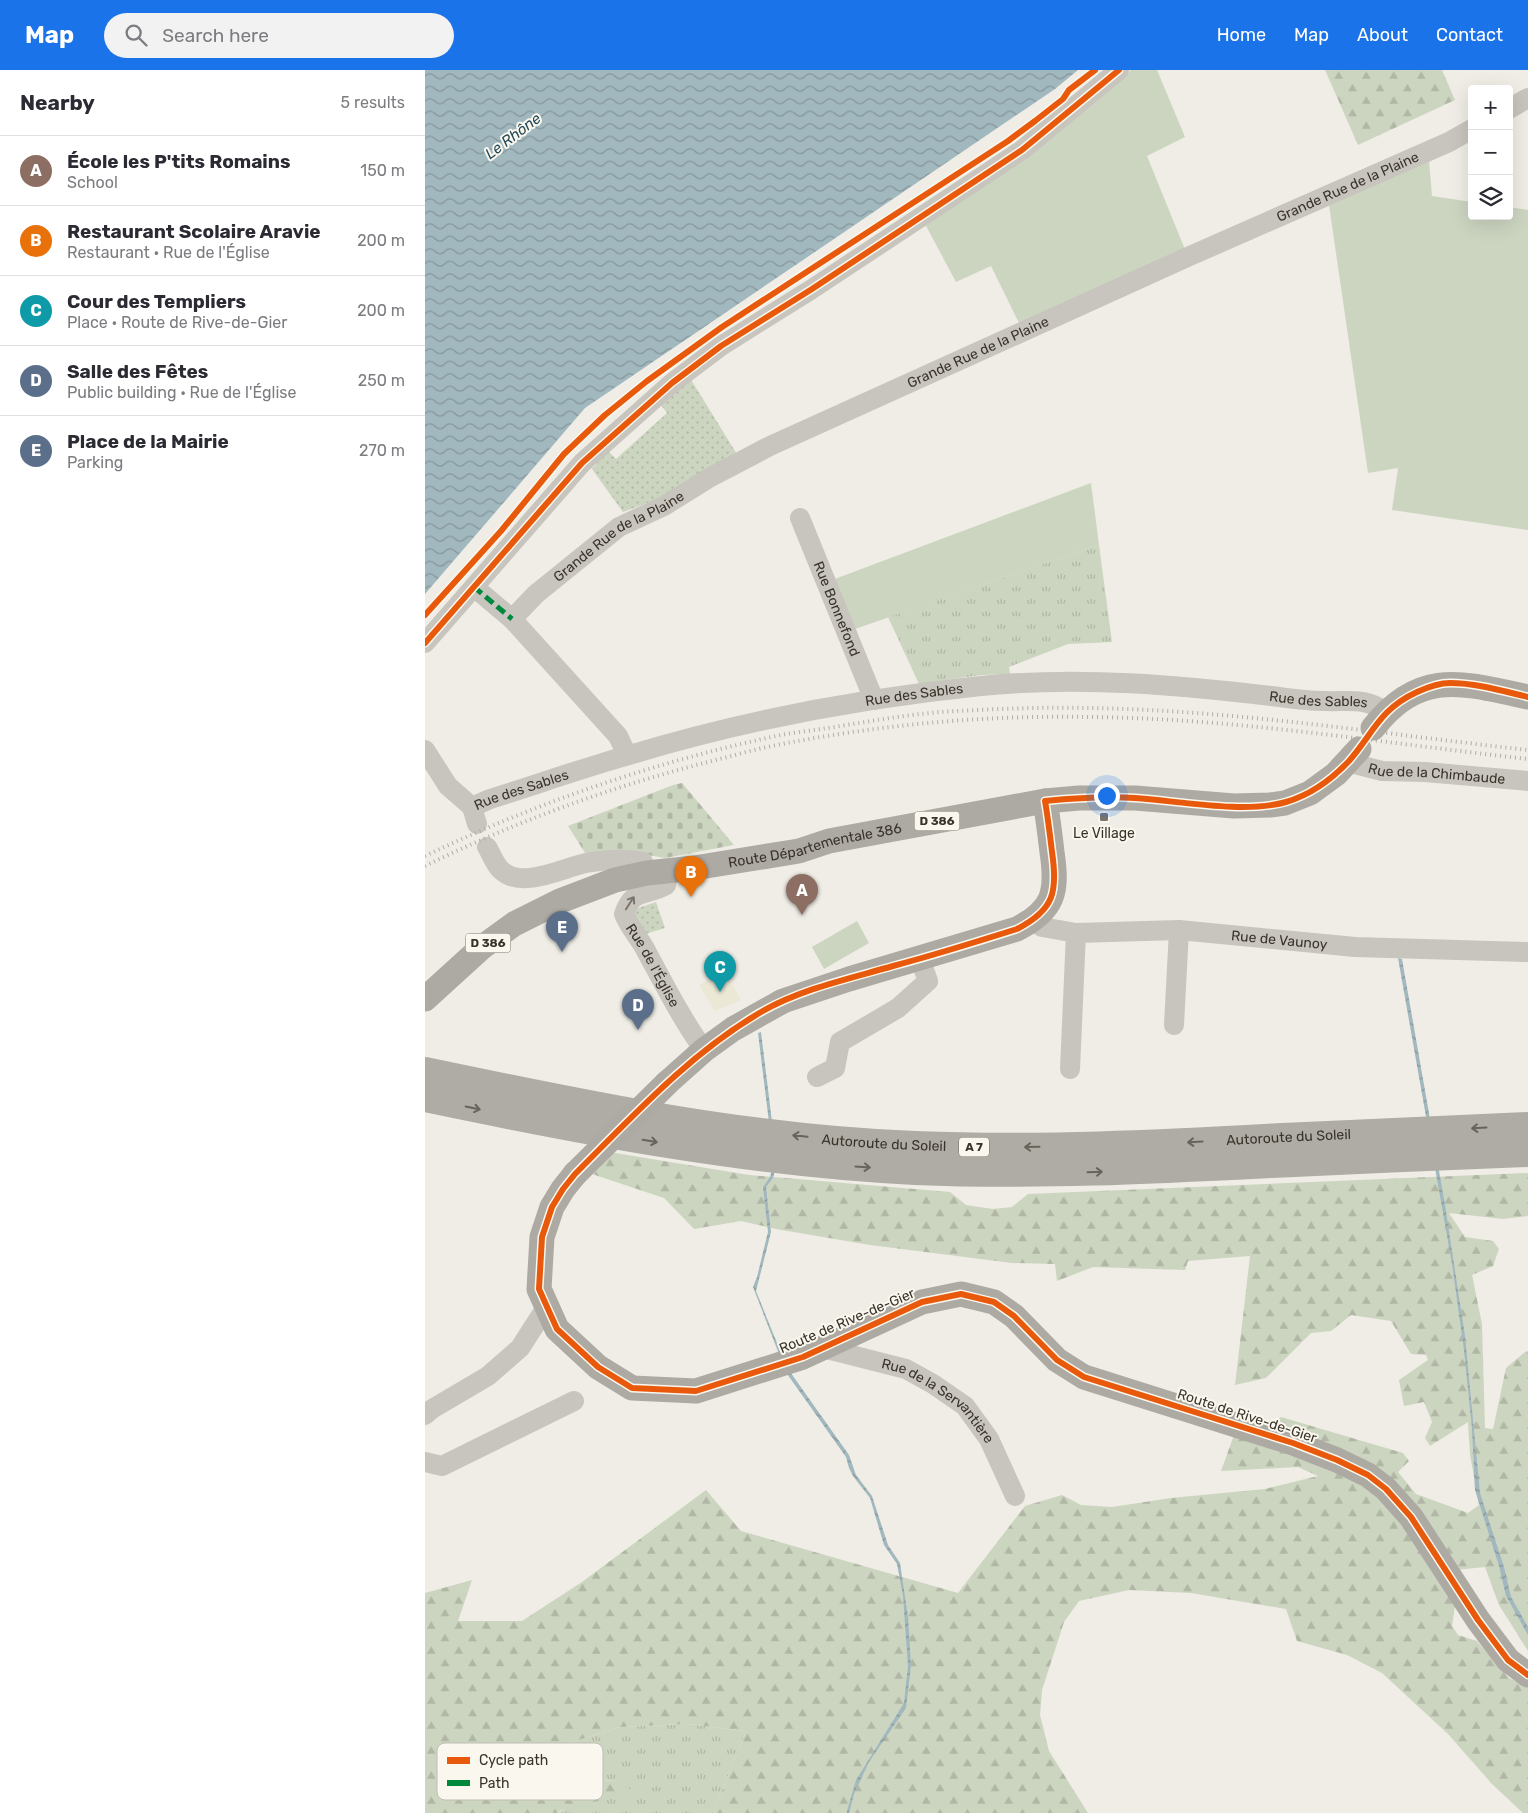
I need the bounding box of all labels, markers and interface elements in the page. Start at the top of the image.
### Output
search box [104,13,454,58]
text: Map [25,21,74,49]
icon: search [122,21,150,49]
text: Search here [162,24,269,47]
text: Home [1217,24,1266,46]
text: Map [1294,24,1329,46]
text: About [1357,24,1408,46]
text: Contact [1436,24,1503,46]
map controls [1468,85,1513,220]
button: + [1468,85,1513,130]
text: Nearby [20,90,95,115]
text: 5 results [341,93,405,112]
water label: Le Rhône [482,109,545,163]
button: − [1468,130,1513,175]
street label: Grande Rue de la Plaine [1274,148,1421,225]
text: École les P'tits Romains [67,150,291,173]
text: A [30,161,42,180]
text: 150 m [360,161,405,180]
text: School [67,173,118,192]
button: layers [1468,175,1513,220]
text: Restaurant Scolaire Aravie [67,220,321,243]
text: B [30,231,42,250]
text: 200 m [357,231,405,250]
text: Restaurant · Rue de l'Église [67,243,270,262]
text: Cour des Templiers [67,290,246,313]
text: C [30,301,42,320]
text: 200 m [357,301,405,320]
street label: Grande Rue de la Plaine [904,312,1051,391]
text: Place · Route de Rive-de-Gier [67,313,287,332]
text: Salle des Fêtes [67,360,208,383]
text: D [30,371,42,390]
text: 250 m [358,371,405,390]
text: Public building · Rue de l'Église [67,383,296,402]
text: Place de la Mairie [67,430,229,453]
text: E [31,441,41,460]
text: 270 m [359,441,405,460]
text: Parking [67,453,123,472]
street label: Grande Rue de la Plaine [550,487,687,585]
street label: Rue Bonnefond [810,559,864,659]
street label: Rue des Sables [864,679,964,710]
street label: Rue des Sables [1268,687,1369,711]
street label: Rue de la Chimbaude [1366,759,1506,787]
street label: Rue des Sables [471,766,571,814]
your location [1094,783,1120,809]
road number: D 386 [915,811,959,830]
marker: Le Village [1098,811,1110,823]
street label: Route Départementale 386 [727,819,903,871]
place label: Le Village [1073,825,1135,842]
pin: B [675,856,707,897]
pin: A [786,874,818,915]
one-way arrow [625,896,635,910]
pin: E [546,911,578,952]
street label: Rue de l'Église [622,920,684,1010]
street label: Rue de Vaunoy [1230,927,1329,953]
road number: D 386 [465,934,511,952]
pin: C [704,951,736,992]
pin: D [622,989,654,1030]
one-way arrow [464,1104,480,1114]
one-way arrow [1472,1124,1488,1133]
street label: Autoroute du Soleil [1226,1125,1351,1149]
street label: Autoroute du Soleil [821,1130,946,1155]
one-way arrow [792,1131,808,1141]
one-way arrow [641,1137,657,1147]
one-way arrow [1187,1137,1203,1147]
road number: A 7 [959,1138,989,1156]
one-way arrow [1024,1142,1040,1152]
one-way arrow [855,1163,871,1172]
one-way arrow [1087,1167,1103,1177]
street label: Route de Rive-de-Gier [777,1284,918,1357]
street label: Rue de la Servantière [880,1355,998,1447]
street label: Route de Rive-de-Gier [1175,1385,1320,1447]
legend [437,1743,603,1800]
text: Cycle path [479,1752,548,1769]
text: Path [479,1775,510,1792]

